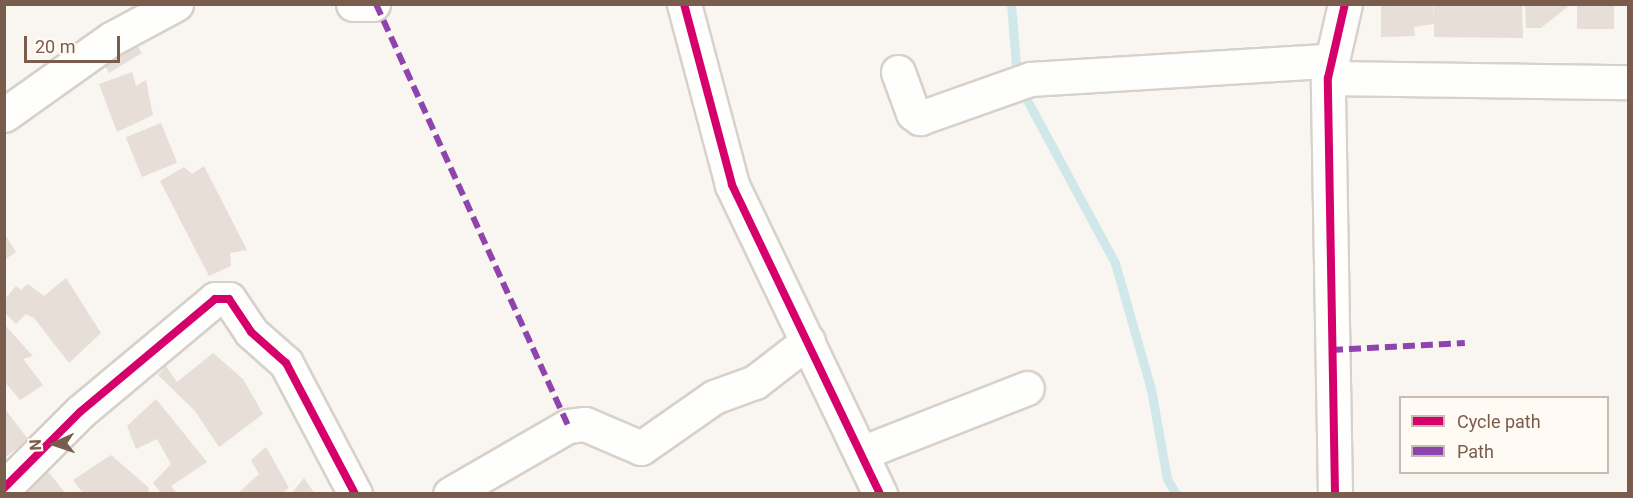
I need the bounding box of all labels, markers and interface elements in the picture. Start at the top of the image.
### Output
scale bar [27,24,123,62]
text: 20 m [35,36,75,57]
legend [1399,396,1609,474]
text: Cycle path [1457,411,1541,432]
north arrow [24,414,84,474]
text: N [26,439,45,451]
text: Path [1457,441,1494,462]

